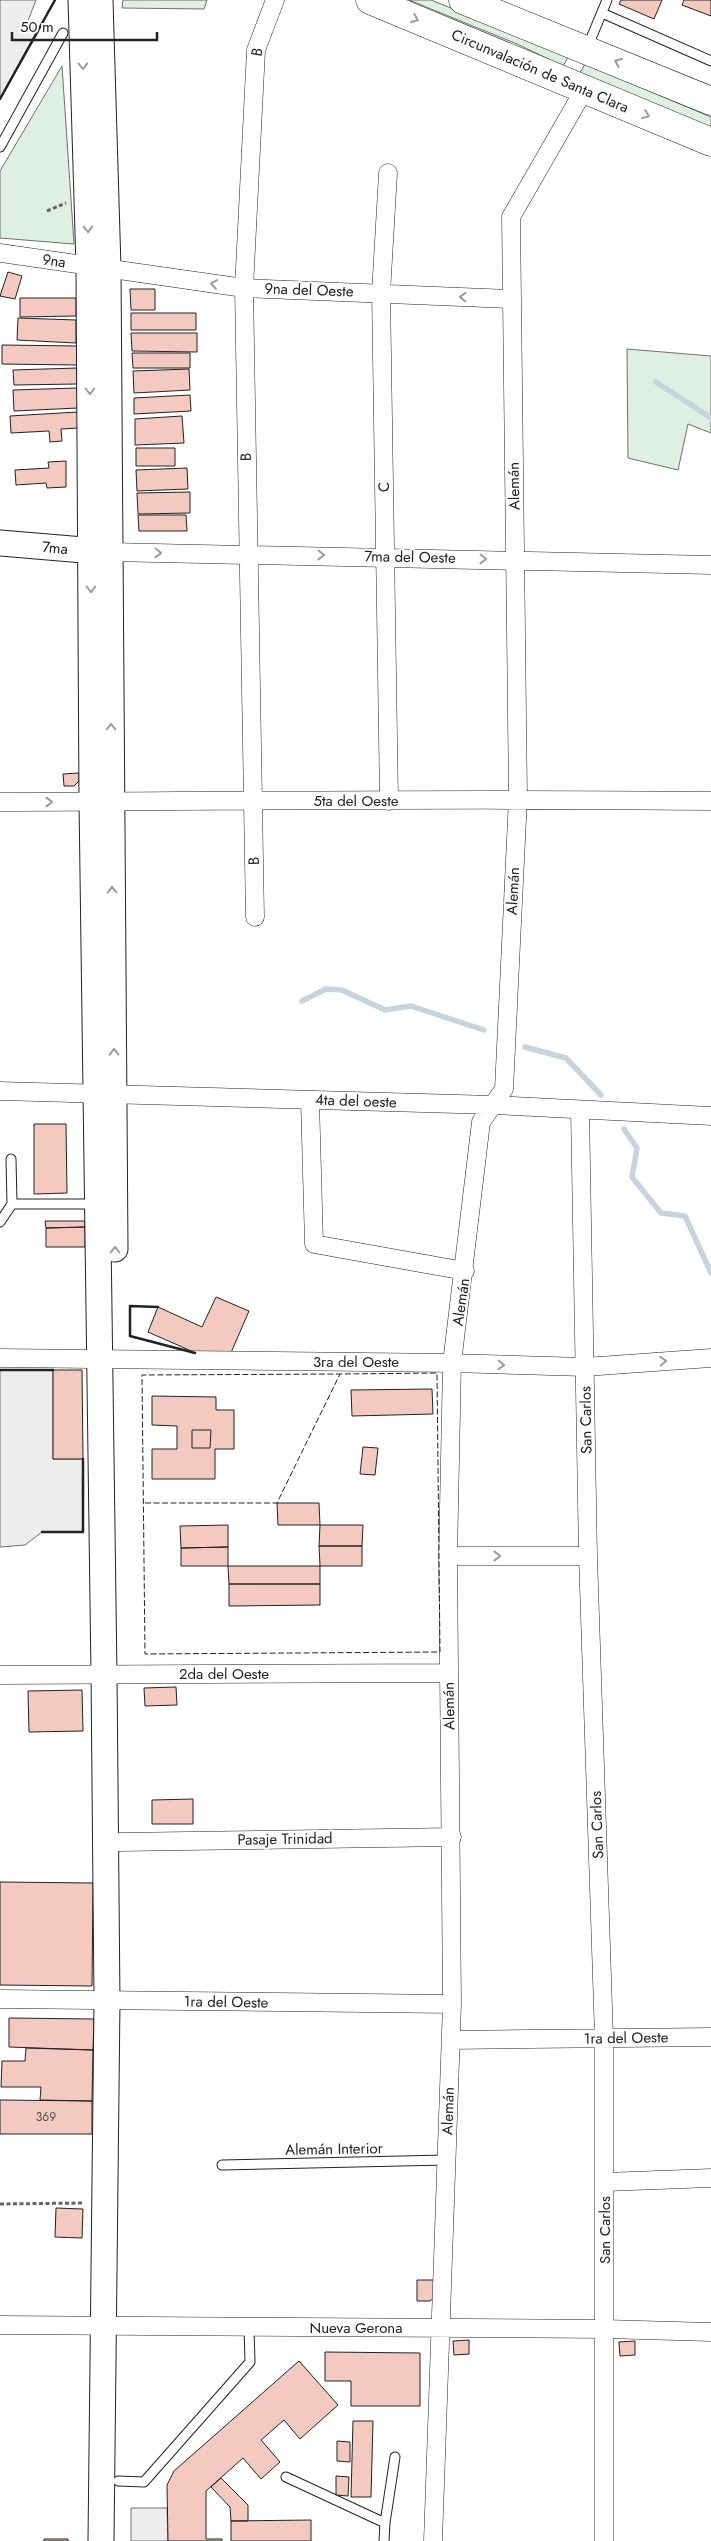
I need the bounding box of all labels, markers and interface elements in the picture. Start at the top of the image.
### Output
scale bar [12,10,158,42]
one-way arrow [410,12,419,23]
text: 50 m [20,16,54,38]
street label: Circunvalación de Santa Clara [448,24,632,118]
street label: B [245,46,269,58]
one-way arrow [614,58,622,68]
one-way arrow [78,62,88,70]
one-way arrow [641,109,650,120]
one-way arrow [82,225,93,233]
street label: 9na [41,248,67,274]
street label: 9na del Oeste [264,277,354,303]
one-way arrow [210,279,218,289]
one-way arrow [459,291,467,302]
one-way arrow [85,388,95,395]
street label: B [235,453,257,461]
street label: Alemán [503,462,525,510]
street label: C [373,482,395,492]
street label: 7ma [41,536,69,560]
street label: 7ma del Oeste [364,545,456,569]
one-way arrow [155,547,163,558]
one-way arrow [317,550,325,561]
one-way arrow [480,554,487,564]
one-way arrow [86,585,96,593]
one-way arrow [106,723,116,731]
street label: 5ta del Oeste [314,790,399,812]
one-way arrow [45,796,53,807]
street label: B [243,857,265,865]
street label: Alemán [501,866,525,916]
one-way arrow [107,886,117,894]
one-way arrow [109,1048,119,1056]
street label: 4ta del oeste [315,1089,397,1113]
one-way arrow [110,1246,120,1254]
street label: Alemán [447,1277,475,1327]
street label: 3ra del Oeste [313,1351,399,1373]
one-way arrow [659,1356,667,1367]
one-way arrow [497,1359,505,1370]
street label: San Carlos [574,1386,598,1454]
one-way arrow [494,1551,501,1561]
street label: 2da del Oeste [179,1663,269,1685]
street label: Alemán [438,1682,460,1730]
street label: San Carlos [585,1791,609,1859]
street label: Pasaje Trinidad [237,1827,333,1851]
street label: 1ra del Oeste [183,1990,269,2014]
street label: 1ra del Oeste [583,2026,669,2050]
street label: Alemán [436,2087,460,2135]
house number: 369 [36,2108,56,2126]
street label: Alemán Interior [285,2137,384,2161]
street label: San Carlos [594,2196,616,2264]
street label: Nueva Gerona [310,2317,402,2339]

